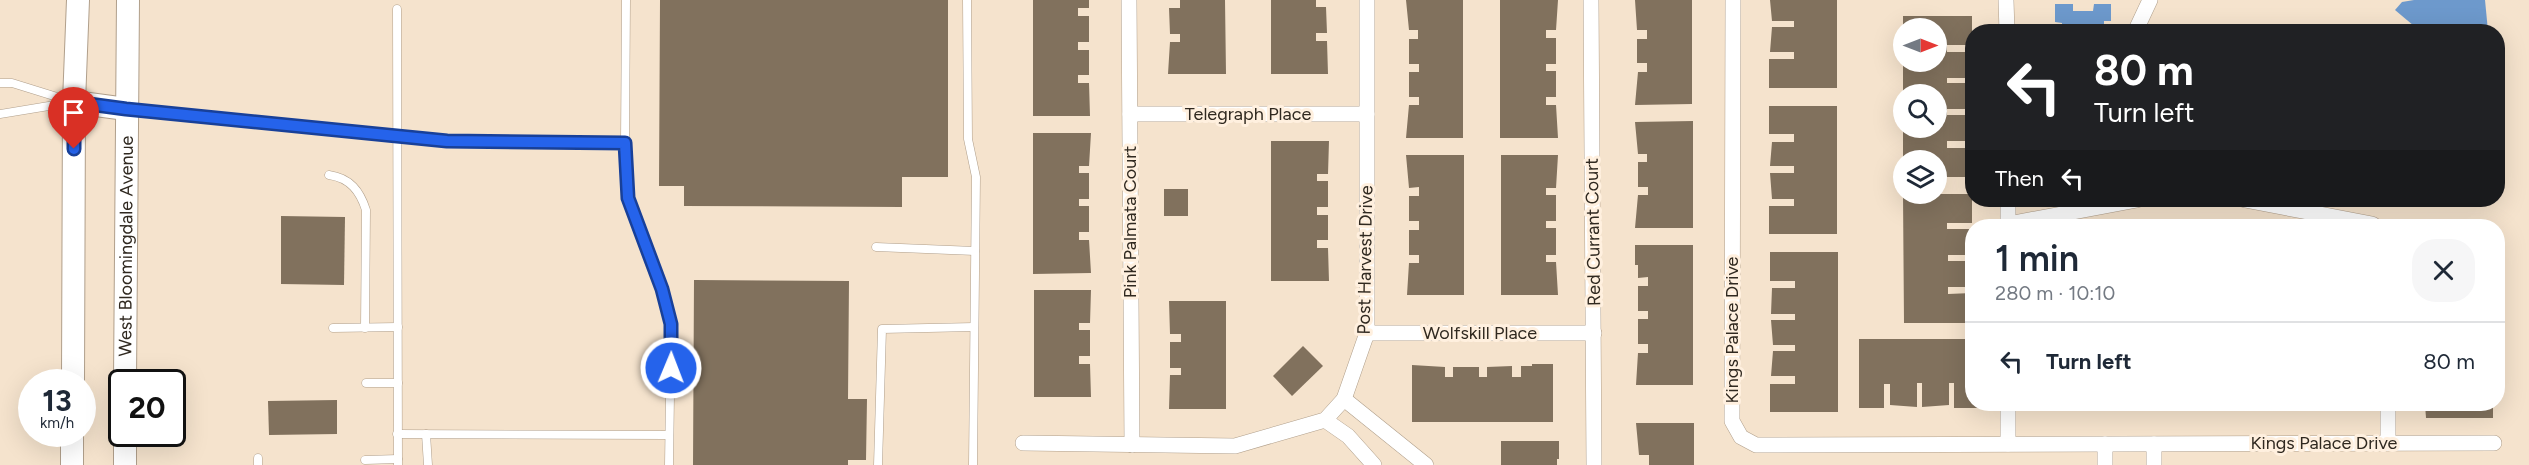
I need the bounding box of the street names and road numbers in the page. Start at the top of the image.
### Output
street label: Telegraph Place [1185,103,1311,125]
street label: West Bloomingdale Avenue [114,135,138,357]
street label: Pink Palmata Court [1119,146,1141,298]
street label: Red Currant Court [1581,158,1605,306]
street label: Post Harvest Drive [1353,185,1377,335]
street label: Kings Palace Drive [1721,256,1743,403]
street label: Wolfskill Place [1423,322,1537,344]
street label: Kings Palace Drive [2251,432,2398,454]

